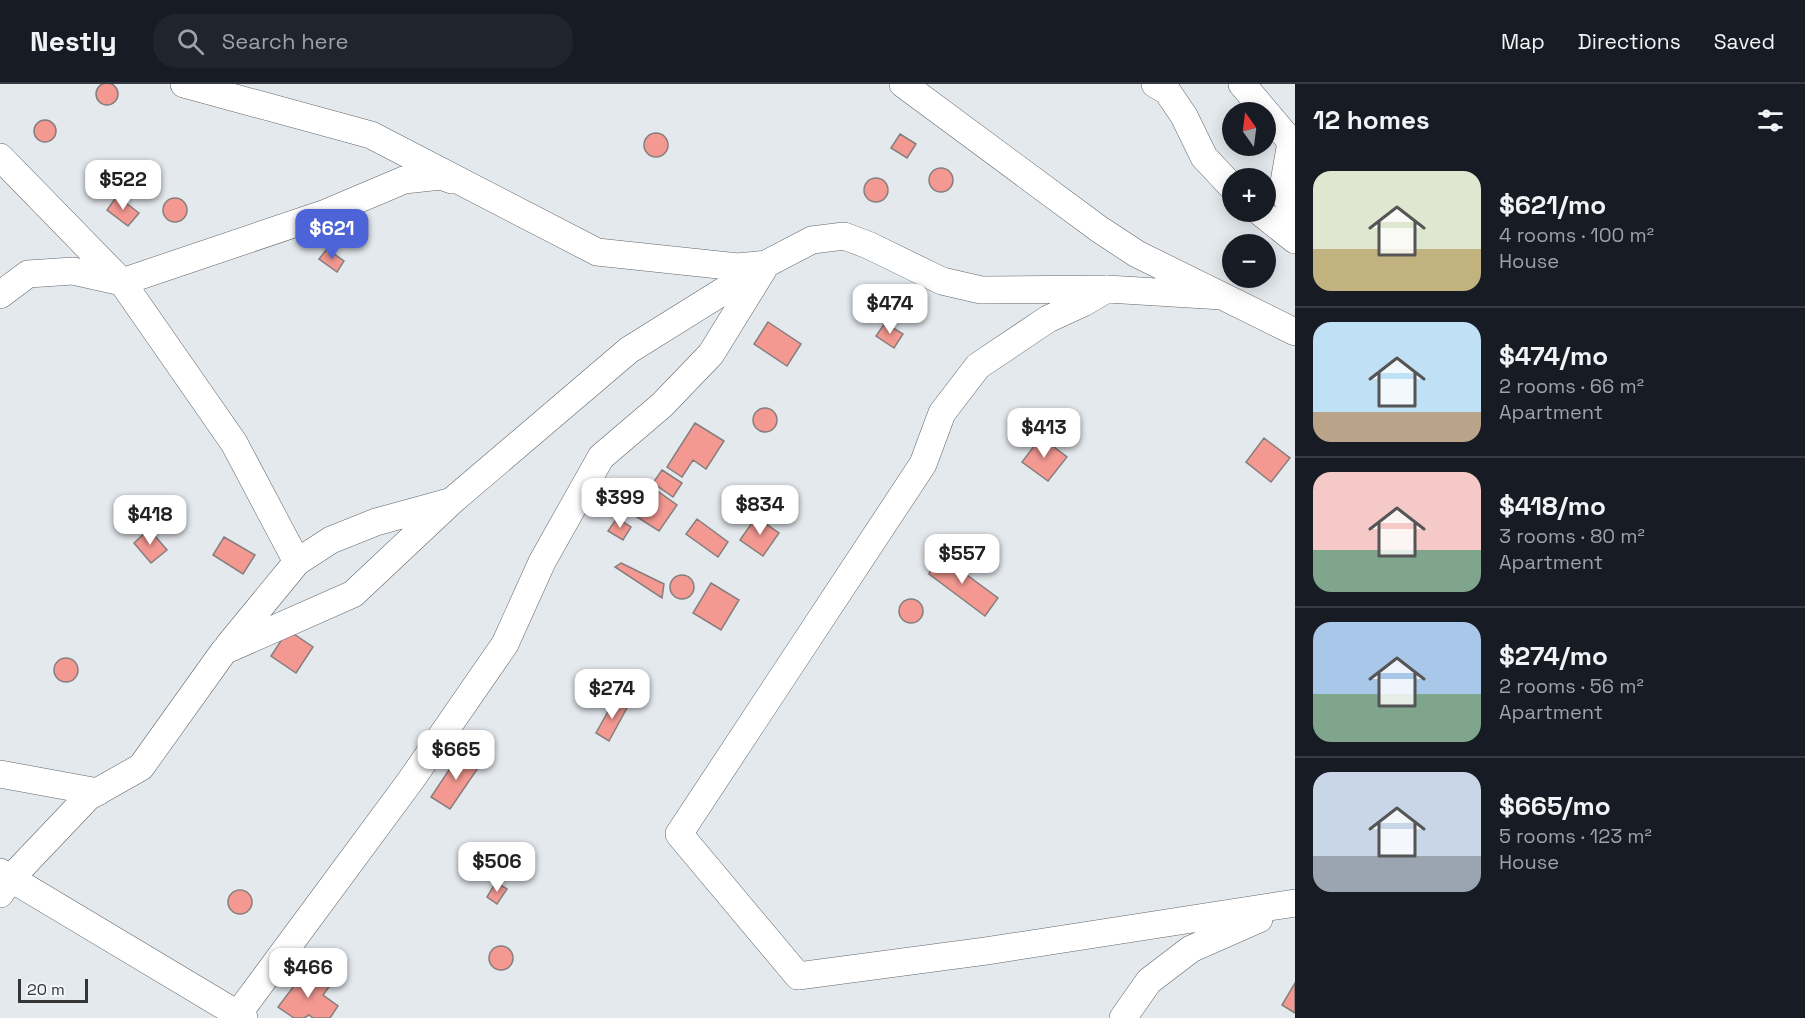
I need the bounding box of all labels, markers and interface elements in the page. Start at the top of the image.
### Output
search box [153,14,573,68]
text: Nestly [30,23,117,59]
icon: search [174,25,207,58]
text: Search here [222,27,349,55]
text: Map [1501,28,1545,55]
text: Directions [1578,28,1681,55]
text: Saved [1714,28,1775,55]
north arrow [1222,102,1276,156]
map controls [1222,102,1276,288]
text: 12 homes [1313,103,1430,137]
icon: filters [1754,104,1787,137]
pin: $522 [87,160,159,211]
text: $522 [99,166,147,192]
button: + [1222,168,1276,222]
text: $621/mo [1499,188,1606,222]
icon: home [1361,195,1433,267]
pin: $621 [296,209,368,260]
text: $621 [309,215,355,241]
text: 4 rooms · 100 m² [1499,222,1654,248]
button: − [1222,234,1276,288]
text: House [1499,248,1559,274]
pin: $474 [854,284,926,335]
text: $474 [867,290,913,316]
text: $474/mo [1499,339,1608,373]
icon: home [1361,346,1433,418]
text: 2 rooms · 66 m² [1499,373,1644,399]
text: Apartment [1499,399,1603,425]
pin: $413 [1008,408,1080,459]
text: $413 [1021,414,1067,440]
pin: $399 [584,478,656,529]
text: $399 [596,484,645,510]
pin: $834 [724,485,796,536]
text: $418/mo [1499,489,1606,523]
text: $834 [736,491,785,517]
pin: $418 [114,495,186,546]
icon: home [1361,496,1433,568]
text: $418 [127,501,173,527]
text: 3 rooms · 80 m² [1499,523,1645,549]
pin: $557 [926,534,998,585]
text: $557 [939,540,985,566]
text: Apartment [1499,549,1603,575]
text: $274/mo [1499,639,1608,673]
icon: home [1361,646,1433,718]
pin: $274 [576,669,648,720]
text: 2 rooms · 56 m² [1499,673,1644,699]
text: $274 [589,675,635,701]
text: Apartment [1499,699,1603,725]
pin: $665 [420,730,492,781]
text: $665 [432,736,480,762]
text: $665/mo [1499,789,1611,823]
icon: home [1361,796,1433,868]
text: 5 rooms · 123 m² [1499,823,1652,849]
pin: $506 [461,842,533,893]
text: $506 [472,848,522,874]
text: House [1499,849,1559,875]
pin: $466 [272,948,344,999]
text: $466 [283,954,333,980]
scale bar [18,976,88,1004]
text: 20 m [27,979,65,1000]

